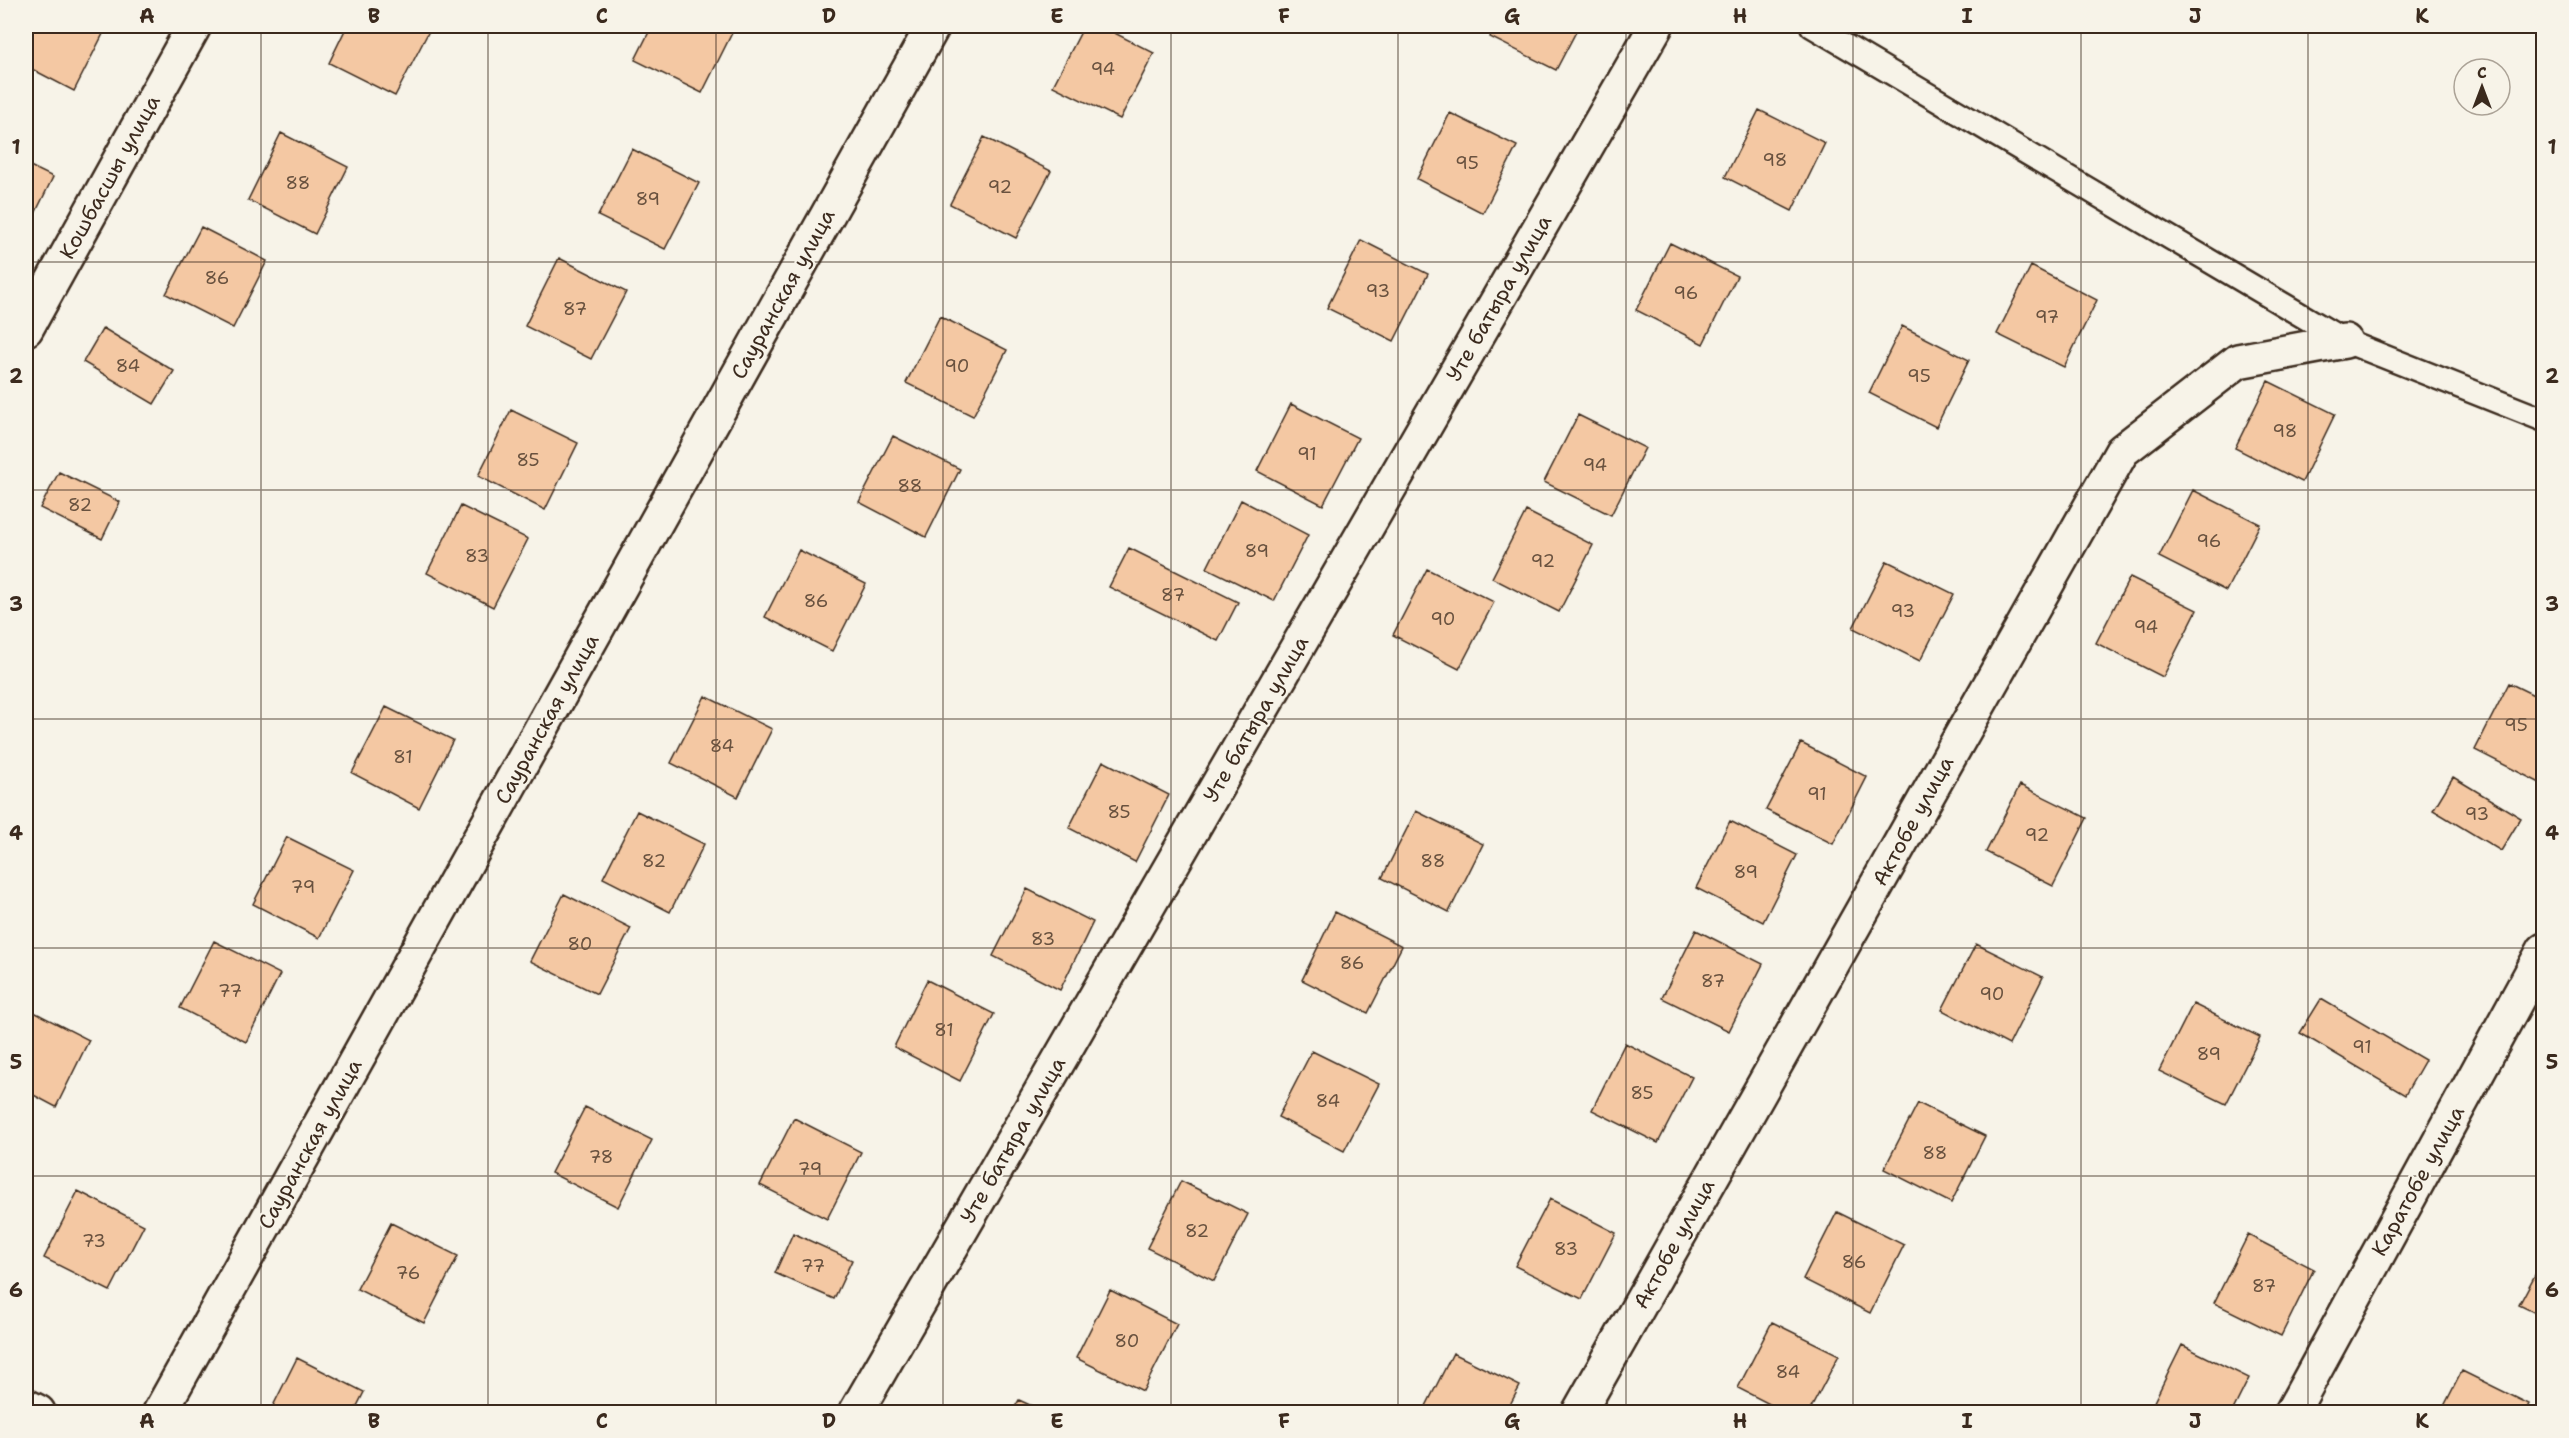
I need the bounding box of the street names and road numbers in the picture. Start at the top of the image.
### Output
street label: Кошбасшы улица [53,90,167,264]
street label: Сауранская улица [725,204,841,384]
street label: Уте батыра улица [1440,210,1558,386]
street label: Сауранская улица [489,629,605,809]
street label: Уте батыра улица [1197,631,1315,807]
street label: Актобе улица [1866,751,1960,891]
street label: Уте батыра улица [954,1052,1072,1228]
street label: Сауранская улица [252,1054,368,1234]
street label: Каратобе улица [2365,1101,2471,1261]
street label: Актобе улица [1627,1174,1721,1314]

